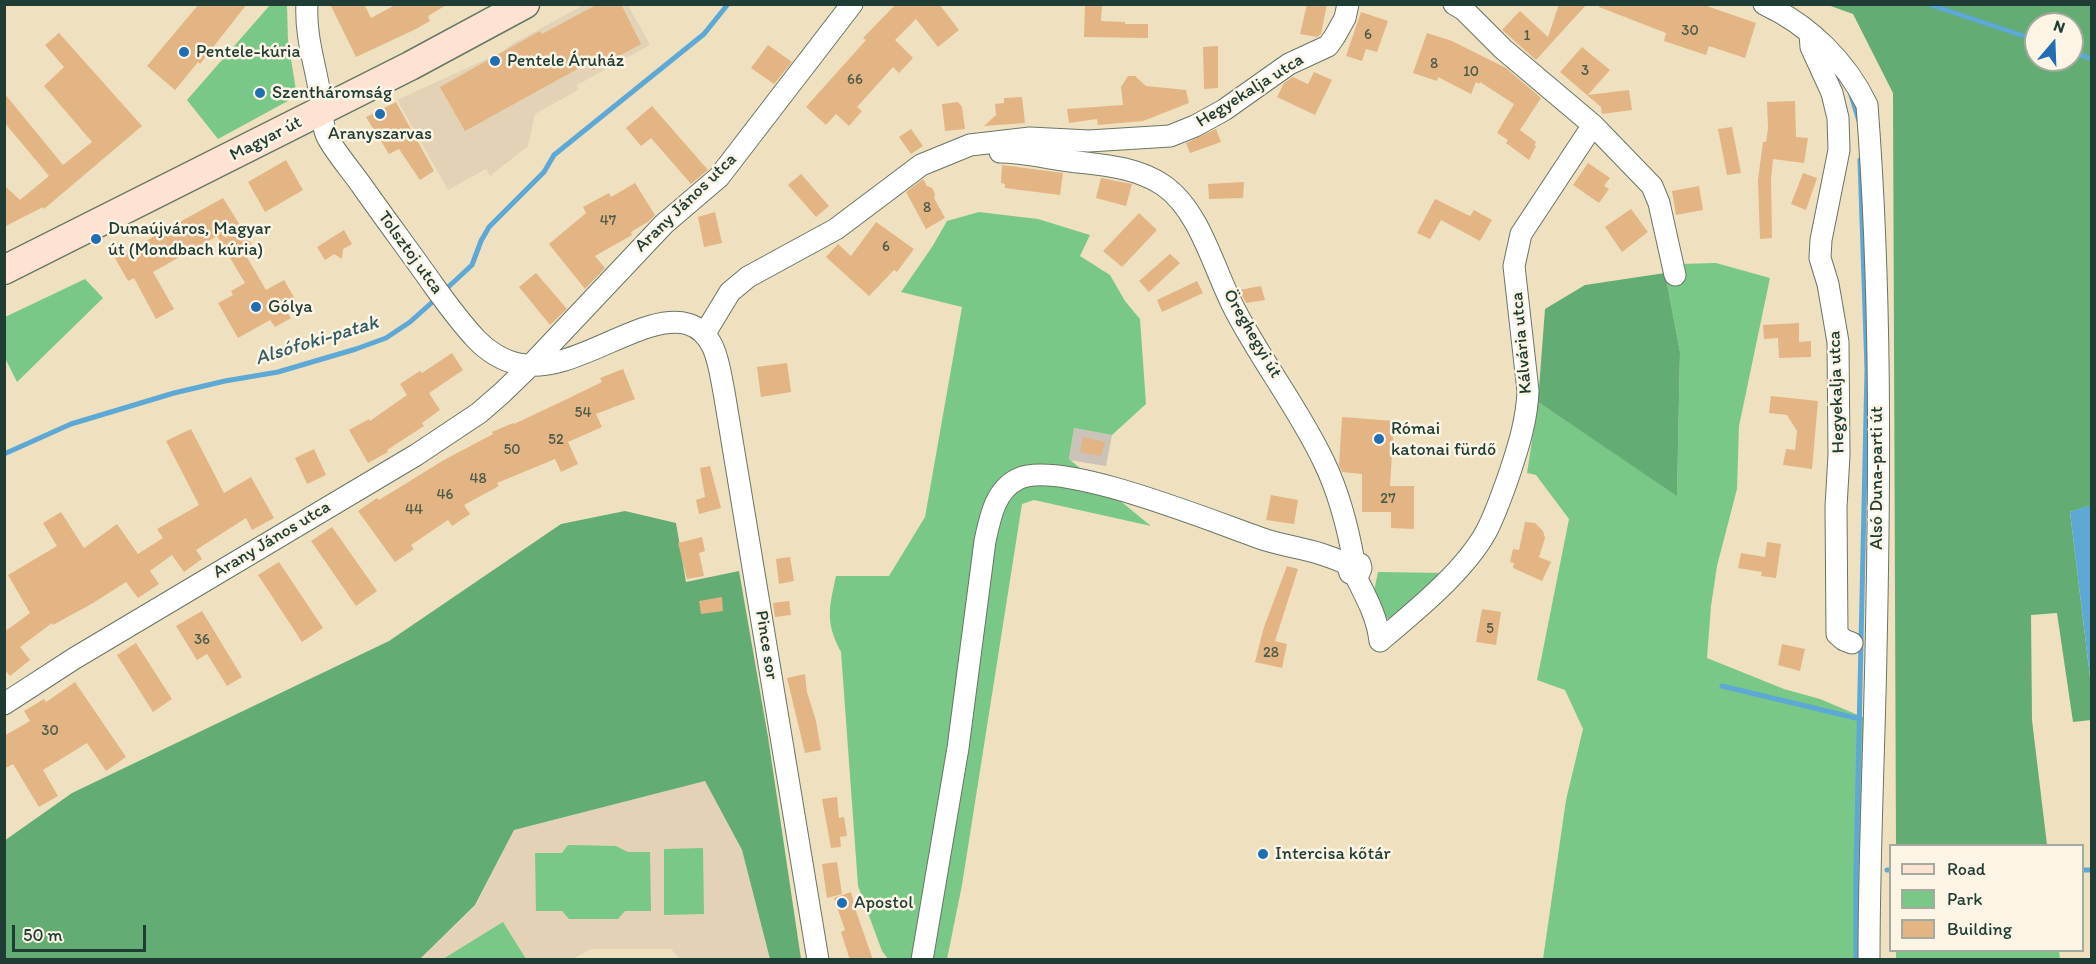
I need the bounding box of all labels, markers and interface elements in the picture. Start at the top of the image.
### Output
north arrow [2024,12,2084,72]
text: N [2051,16,2068,37]
house number: 30 [1681,22,1699,40]
house number: 6 [1364,26,1372,44]
house number: 1 [1524,27,1530,45]
place label: Pentele-kúria [196,41,300,63]
marker: Pentele-kúria [177,45,191,59]
street label: Hegyekalja utca [1192,49,1308,133]
place label: Pentele Áruház [507,50,624,72]
marker: Pentele Áruház [488,54,502,68]
house number: 8 [1430,55,1438,73]
house number: 3 [1581,62,1589,80]
house number: 10 [1463,63,1479,81]
house number: 66 [847,71,863,89]
place label: Szentháromság [272,82,392,104]
marker: Szentháromság [253,86,267,100]
marker: Aranyszarvas [373,107,387,121]
street label: Magyar út [226,112,306,166]
place label: Aranyszarvas [328,123,432,145]
street label: Arany János utca [631,149,741,257]
house number: 8 [923,199,931,217]
street label: Tolsztoj utca [373,207,447,299]
house number: 47 [600,212,616,230]
place label: Dunaújváros, Magyar út (Mondbach kúria) [108,218,271,260]
marker: Dunaújváros, Magyar út (Mondbach kúria) [89,232,103,246]
house number: 6 [882,238,890,256]
street label: Öreghegyi út [1218,286,1286,382]
street label: Kálvária utca [1507,291,1537,395]
place label: Gólya [268,296,313,318]
marker: Gólya [249,300,263,314]
water label: Alsófoki-patak [253,311,381,371]
street label: Hegyekalja utca [1824,330,1850,454]
house number: 54 [575,404,591,422]
street label: Alsó Duna-parti út [1866,406,1888,550]
place label: Római katonai fürdő [1391,418,1496,460]
house number: 52 [548,431,564,449]
marker: Római katonai fürdő [1372,432,1386,446]
house number: 50 [503,441,521,459]
house number: 48 [469,470,487,488]
house number: 46 [437,486,453,504]
house number: 27 [1380,490,1396,508]
street label: Arany János utca [209,496,335,584]
house number: 44 [405,501,423,519]
street label: Pince sor [750,609,782,681]
house number: 5 [1486,620,1494,638]
house number: 36 [194,631,210,649]
house number: 28 [1263,644,1279,662]
house number: 30 [41,722,59,740]
place label: Intercisa kőtár [1275,843,1391,865]
legend [1889,844,2084,952]
marker: Intercisa kőtár [1256,847,1270,861]
text: Road [1947,858,1986,880]
text: Park [1947,888,1982,910]
place label: Apostol [854,892,913,914]
marker: Apostol [835,896,849,910]
scale bar [15,913,148,951]
text: Building [1947,918,2012,940]
text: 50 m [23,924,63,946]

